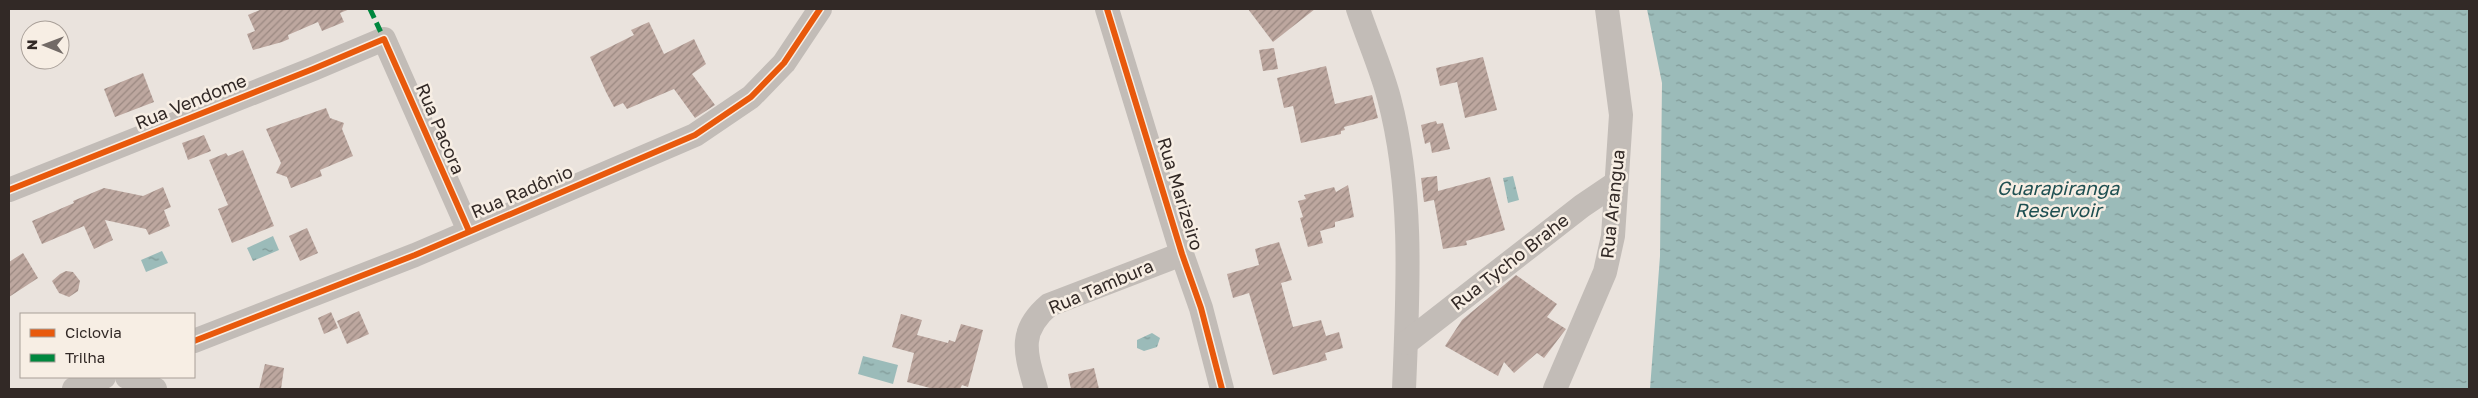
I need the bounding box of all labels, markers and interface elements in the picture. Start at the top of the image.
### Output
north arrow [20,20,70,70]
text: N [23,39,40,50]
street label: Rua Vendome [132,69,250,133]
street label: Rua Pacora [412,80,470,177]
street label: Rua Marizeiro [1153,135,1209,253]
street label: Rua Arangua [1595,148,1629,260]
street label: Rua Radônio [467,160,576,222]
water label: Guarapiranga Reservoir [1997,176,2120,221]
street label: Rua Tycho Brahe [1446,208,1573,314]
street label: Rua Tambura [1045,254,1156,318]
legend [20,313,195,378]
text: Ciclovia [65,323,122,341]
text: Trilha [65,348,105,366]

